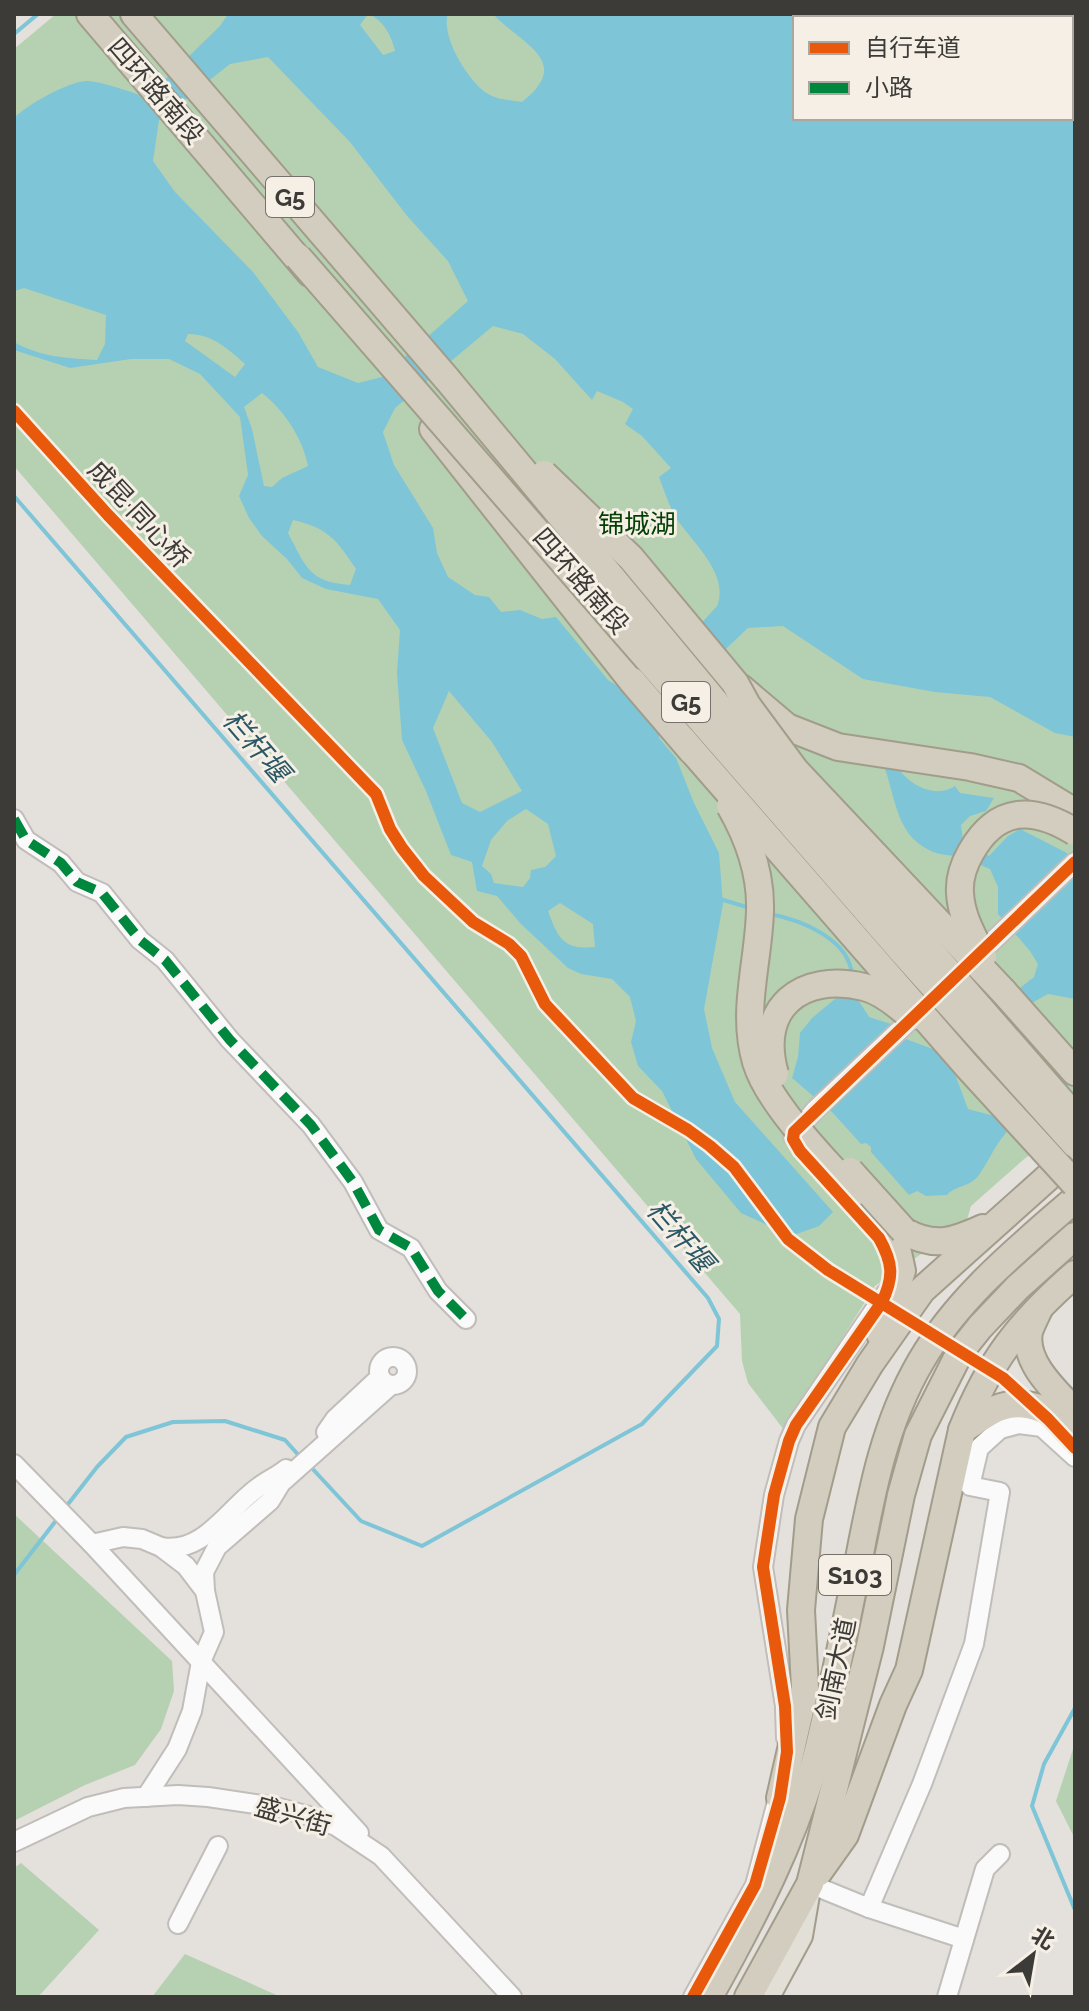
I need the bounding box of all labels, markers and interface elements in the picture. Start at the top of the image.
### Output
legend [793,16,1073,120]
street label: 四环路南段 [102,32,210,150]
text: 自行车道 [865,33,961,62]
text: 小路 [865,73,913,102]
road number: G5 [266,177,314,217]
street label: 成昆·同心桥 [82,454,196,574]
park label: 锦城湖 [598,509,676,539]
street label: 四环路南段 [527,522,635,640]
road number: G5 [662,682,710,722]
water label: 栏杆堰 [216,703,299,792]
water label: 栏杆堰 [640,1193,723,1282]
road number: S103 [819,1555,891,1595]
street label: 剑南大道 [811,1615,861,1723]
street label: 盛兴街 [251,1791,335,1841]
north arrow [993,1915,1073,1995]
text: 北 [1027,1921,1059,1955]

